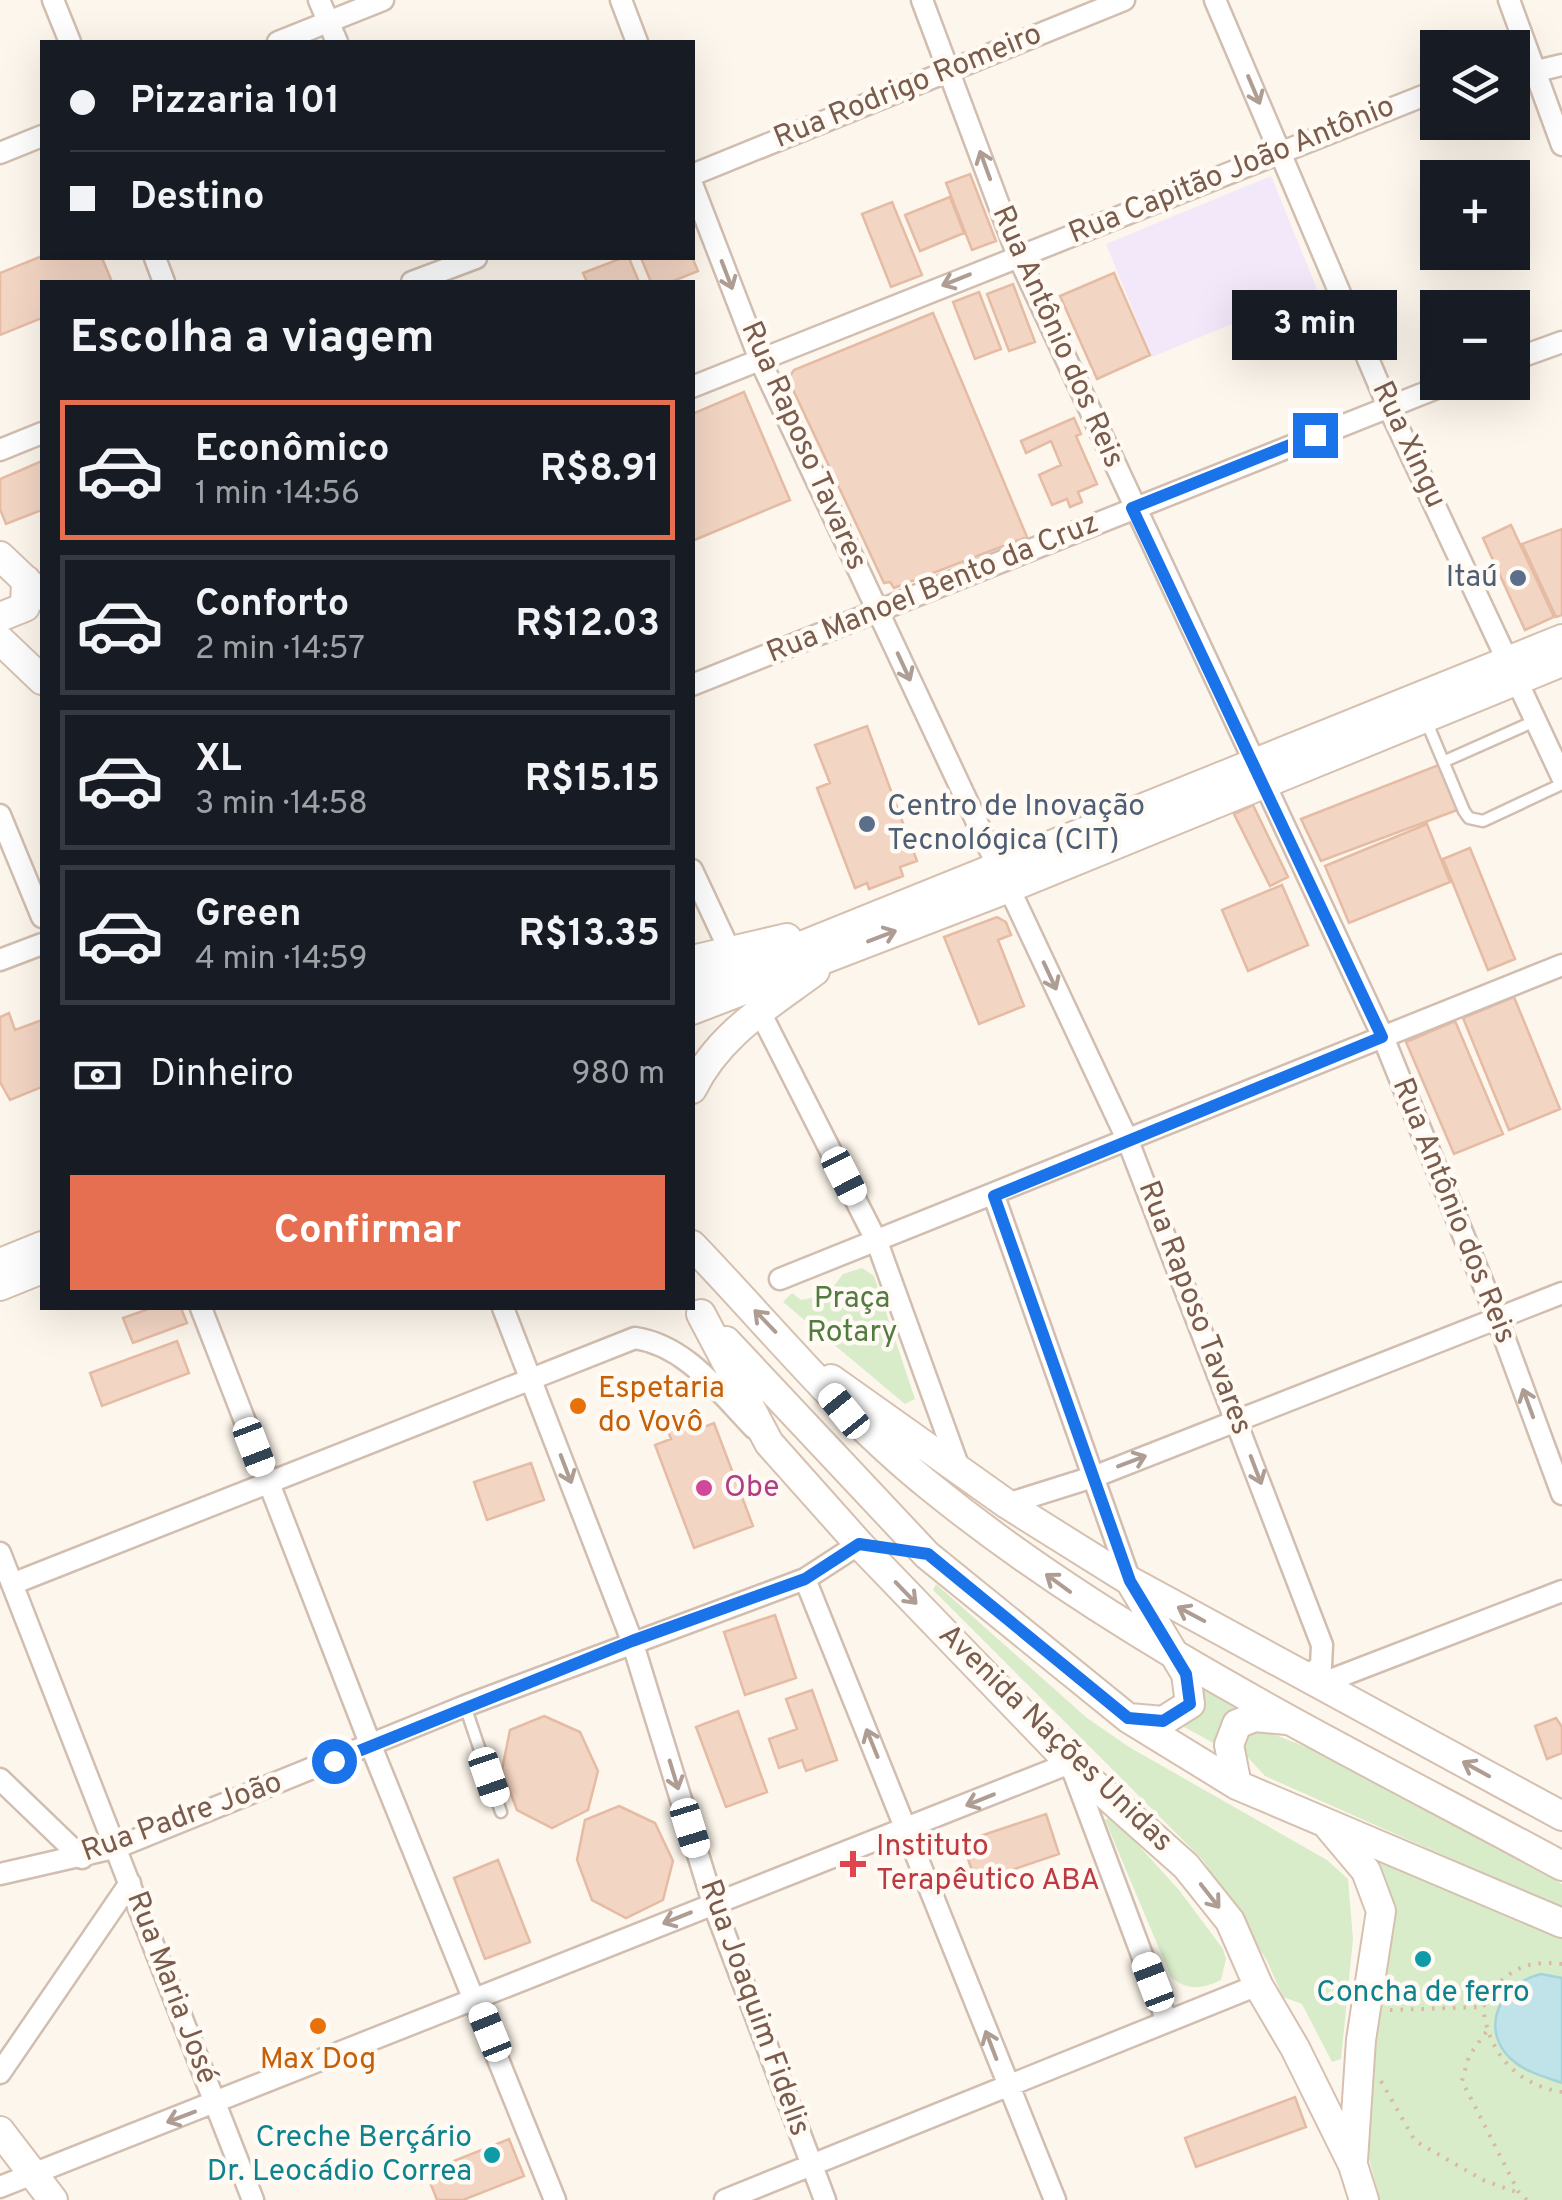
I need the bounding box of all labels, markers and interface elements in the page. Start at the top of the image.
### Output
street label: Rua Rodrigo Romeiro [769,16,1047,158]
map controls [1420,30,1530,400]
button: layers [1420,30,1530,140]
one-way arrow [1246,74,1264,105]
text: Pizzaria 101 [130,78,340,127]
street label: Rua Capitão João Antônio [1064,89,1400,253]
one-way arrow [975,151,993,182]
button: + [1420,160,1530,270]
text: Destino [130,174,265,223]
street label: Rua Antônio dos Reis [983,200,1131,474]
one-way arrow [720,260,738,290]
one-way arrow [942,273,972,291]
callout: 3 min [1232,290,1398,360]
button: − [1420,290,1530,400]
text: 3 min [1273,305,1356,345]
text: Escolha a viagem [70,311,435,368]
street label: Rua Raposo Tavares [731,316,875,576]
street label: Rua Xingu [1363,376,1453,514]
route end [1293,413,1338,458]
icon: car [75,425,165,515]
text: Econômico [195,426,390,475]
text: R$8.91 [540,446,660,495]
text: 1 min · 14:56 [195,475,360,515]
street label: Rua Manoel Bento da Cruz [762,505,1104,673]
place label: Itaú [1446,560,1498,597]
marker: Itaú [1507,567,1529,589]
icon: car [75,580,165,670]
text: Conforto [195,581,349,630]
text: R$12.03 [515,601,660,650]
text: 2 min · 14:57 [195,630,365,670]
one-way arrow [896,651,915,681]
icon: car [75,735,165,825]
text: XL [195,736,242,785]
text: R$15.15 [525,756,660,805]
text: 3 min · 14:58 [195,785,368,825]
place label: Centro de Inovação Tecnológica (CIT) [887,789,1145,860]
marker: Centro de Inovação Tecnológica (CIT) [856,813,878,835]
icon: car [75,890,165,980]
text: Green [195,891,301,940]
text: R$13.35 [519,911,660,960]
one-way arrow [866,925,896,943]
text: 4 min · 14:59 [195,940,368,980]
one-way arrow [1042,960,1061,990]
icon: cash [70,1048,125,1103]
text: Dinheiro [150,1051,294,1100]
text: 980 m [571,1055,665,1095]
street label: Rua Antônio dos Reis [1383,1073,1523,1349]
car [817,1142,871,1210]
button: Confirmar [70,1175,665,1290]
street label: Rua Raposo Tavares [1129,1176,1259,1440]
park label: Praça Rotary [807,1281,897,1352]
one-way arrow [753,1309,777,1333]
place label: Espetaria do Vovô [598,1371,725,1442]
car [813,1378,875,1444]
one-way arrow [1518,1388,1536,1419]
marker: Espetaria do Vovô [567,1395,589,1417]
car [229,1414,279,1480]
one-way arrow [1117,1451,1147,1469]
one-way arrow [558,1453,576,1484]
one-way arrow [1248,1453,1266,1484]
place label: Obe [724,1470,779,1507]
marker: Obe [693,1477,715,1499]
one-way arrow [1045,1572,1073,1593]
one-way arrow [893,1580,917,1604]
one-way arrow [1177,1604,1206,1624]
street label: Avenida Nações Unidas [930,1617,1180,1861]
one-way arrow [861,1728,879,1759]
route start [312,1739,357,1784]
car [465,1744,513,1810]
one-way arrow [666,1759,684,1791]
one-way arrow [1462,1759,1492,1779]
street label: Rua Padre João [77,1765,287,1871]
one-way arrow [965,1792,996,1810]
car [667,1795,713,1861]
place label: Instituto Terapêutico ABA [876,1829,1100,1900]
marker: Instituto Terapêutico ABA [840,1851,866,1877]
street label: Rua Joaquim Fidelis [690,1875,818,2141]
one-way arrow [1199,1882,1221,1908]
street label: Rua Maria José [117,1886,225,2090]
one-way arrow [662,1910,693,1928]
marker: Concha de ferro [1412,1948,1434,1970]
car [1128,1949,1178,2015]
place label: Concha de ferro [1316,1975,1530,2012]
car [465,1999,515,2065]
marker: Max Dog [307,2015,329,2037]
one-way arrow [981,2030,999,2061]
place label: Max Dog [260,2042,376,2079]
one-way arrow [166,2110,196,2128]
place label: Creche Berçário Dr. Leocádio Correa [207,2120,472,2191]
marker: Creche Berçário Dr. Leocádio Correa [481,2144,503,2166]

